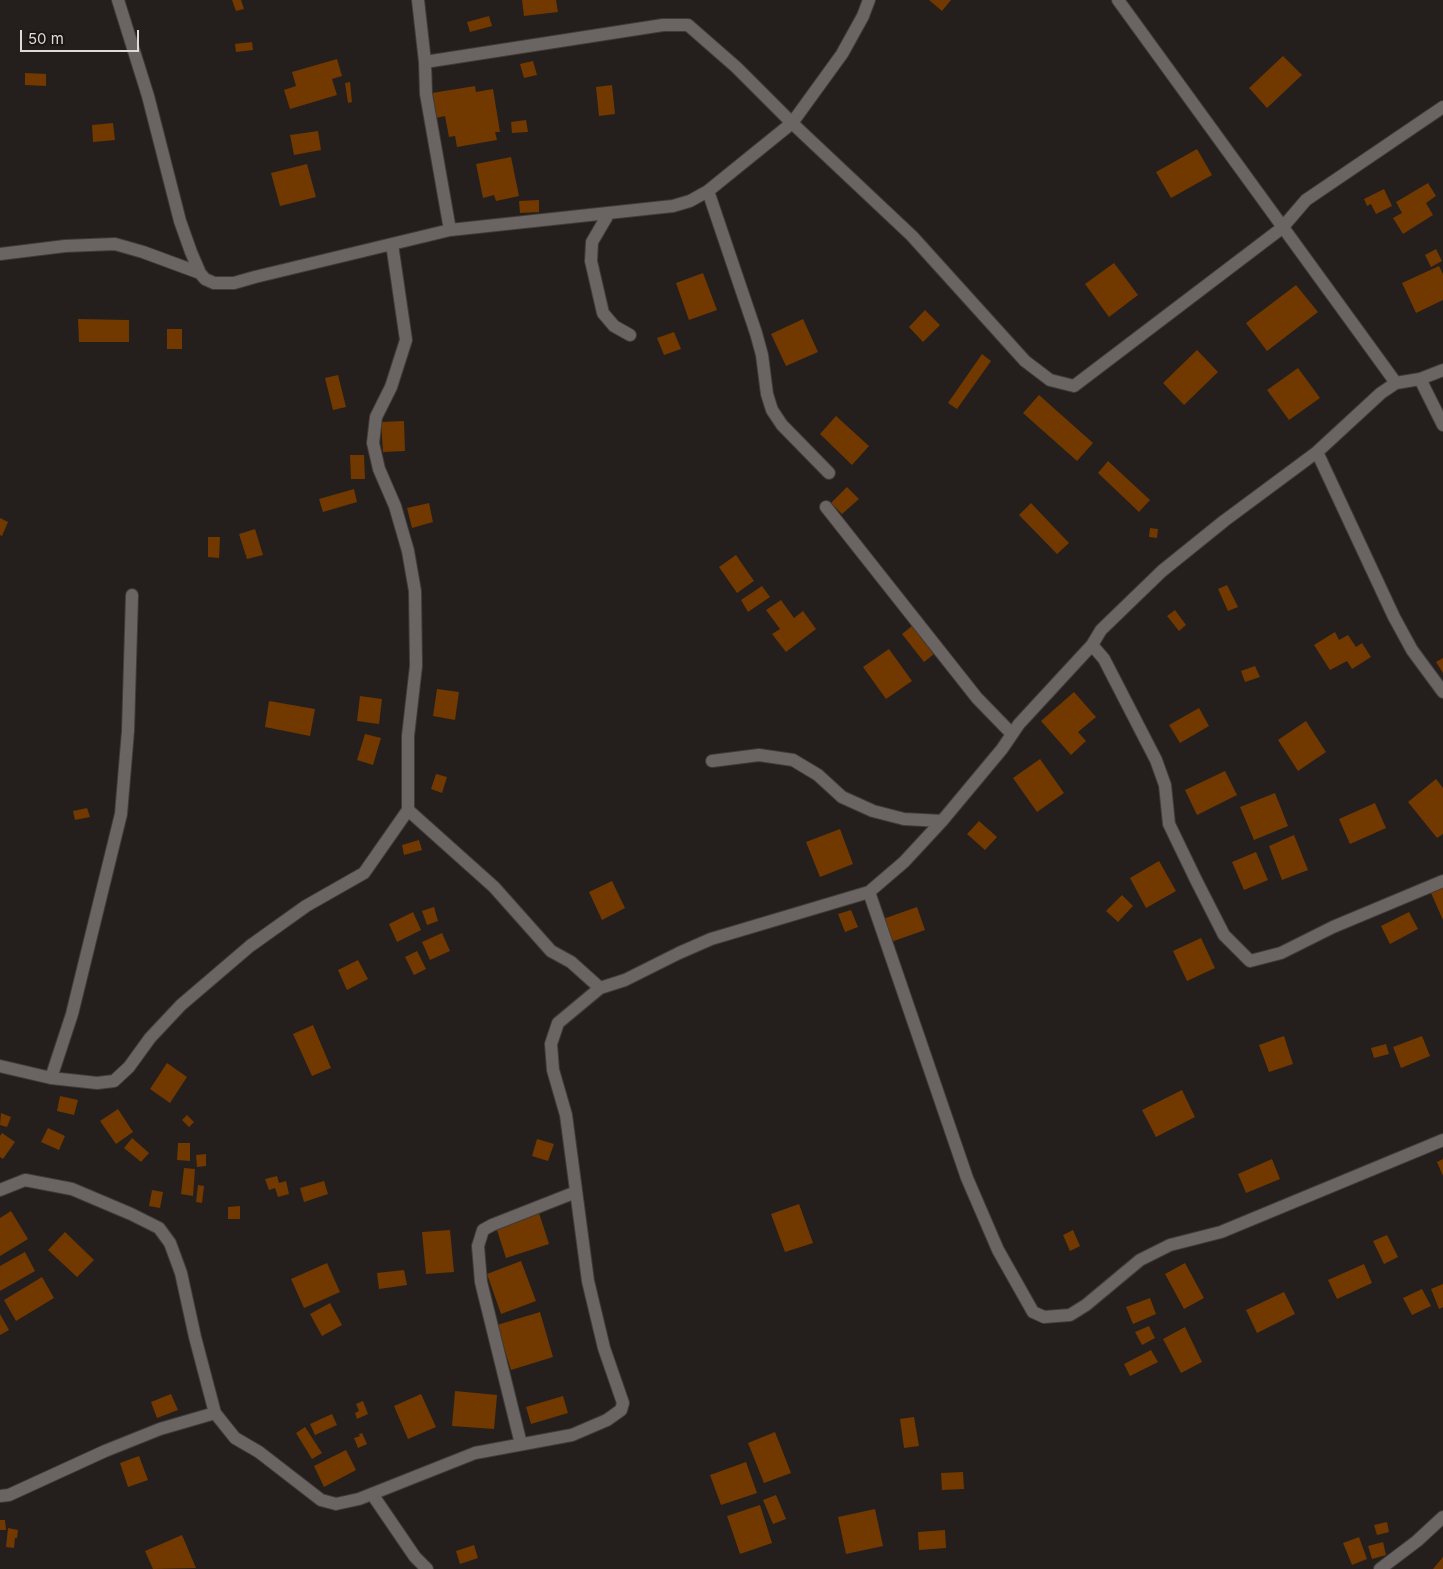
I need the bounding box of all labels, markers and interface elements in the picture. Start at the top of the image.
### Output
scale bar [22,20,141,52]
text: 50 m [28,29,64,48]

